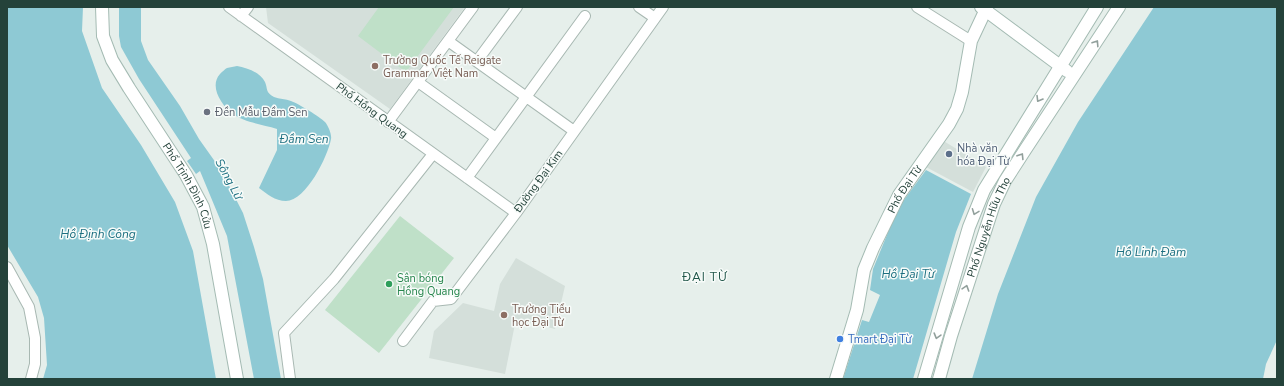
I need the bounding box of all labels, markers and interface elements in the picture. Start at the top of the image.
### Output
one-way arrow [1091,40,1099,47]
place label: Trường Quốc Tế Reigate Grammar Việt Nam [383,53,501,81]
marker: Trường Quốc Tế Reigate Grammar Việt Nam [370,61,380,71]
street label: Phố Hồng Quang [333,79,411,142]
one-way arrow [1037,95,1044,102]
place label: Đền Mẫu Đầm Sen [214,105,307,120]
marker: Đền Mẫu Đầm Sen [202,107,212,117]
water label: Đầm Sen [279,131,329,147]
street label: Phố Trịnh Đình Cửu [159,140,216,230]
place label: Nhà văn hóa Đại Từ [957,141,1010,169]
street label: Đường Đại Kim [510,147,566,217]
marker: Nhà văn hóa Đại Từ [944,149,954,159]
one-way arrow [1017,153,1024,160]
water label: Sông Lừ [212,156,247,203]
street label: Phố Đại Từ [884,162,926,216]
street label: Phố Nguyễn Hữu Thọ [964,174,1014,279]
one-way arrow [972,208,980,215]
water label: Hồ Định Công [60,226,136,242]
water label: Hồ Linh Đàm [1116,244,1186,260]
water label: Hồ Đại Từ [881,266,936,282]
district label: ĐẠI TỪ [681,269,728,285]
place label: Sân bóng Hồng Quang [397,271,460,299]
marker: Sân bóng Hồng Quang [384,279,394,289]
one-way arrow [962,285,970,292]
place label: Trường Tiểu học Đại Từ [512,302,571,330]
marker: Trường Tiểu học Đại Từ [499,310,509,320]
place label: Tmart Đại Từ [848,332,912,347]
one-way arrow [933,332,942,339]
marker: Tmart Đại Từ [835,334,845,344]

